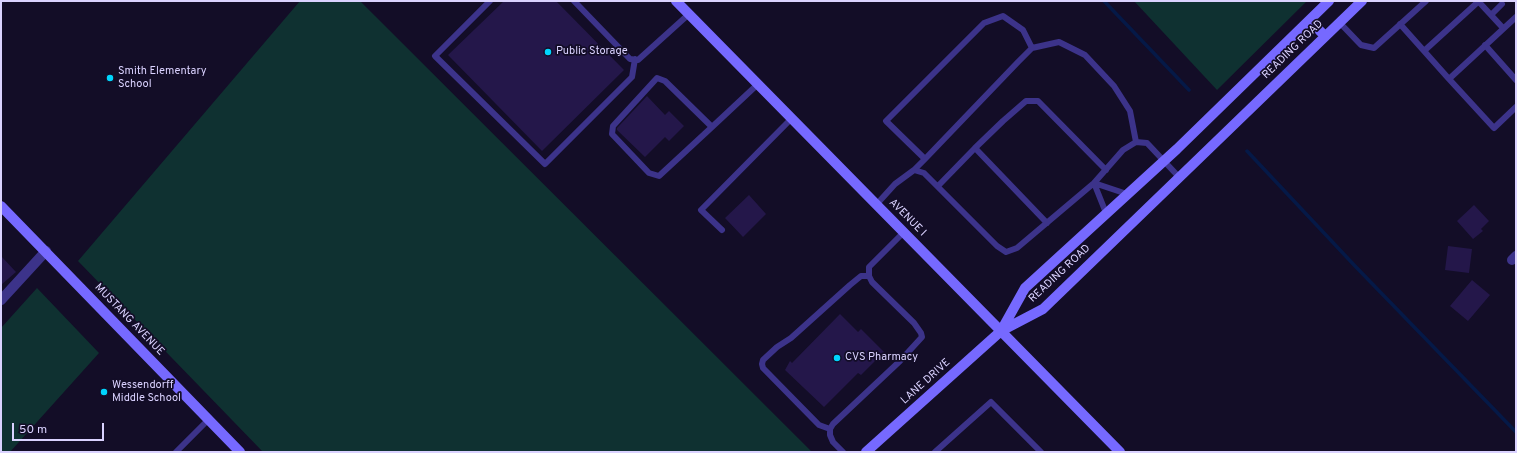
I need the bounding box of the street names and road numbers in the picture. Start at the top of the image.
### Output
street label: READING ROAD [1260,18,1326,82]
street label: AVENUE I [886,197,928,239]
street label: READING ROAD [1027,242,1093,306]
street label: MUSTANG AVENUE [91,281,167,359]
street label: LANE DRIVE [899,356,953,408]

